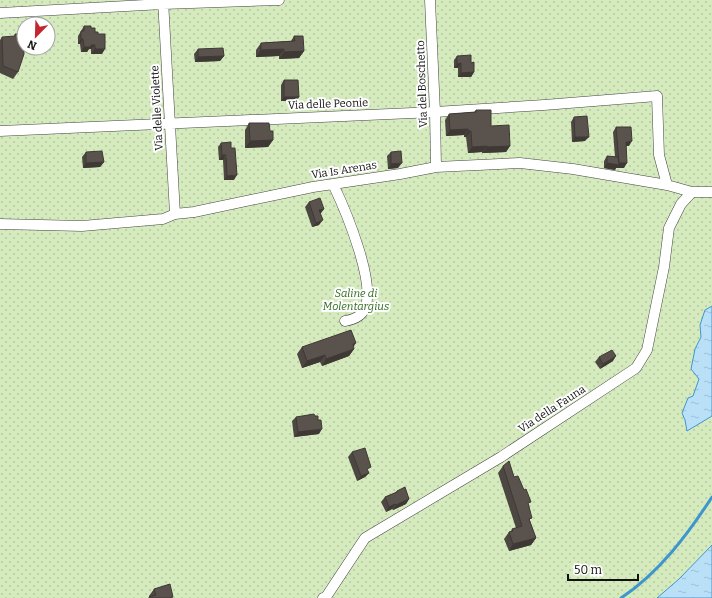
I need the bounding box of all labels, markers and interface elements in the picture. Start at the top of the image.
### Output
north arrow [16,16,56,56]
text: N [25,37,39,52]
street label: Via del Boschetto [414,40,430,128]
street label: Via delle Violette [148,65,166,151]
street label: Via delle Peonie [288,96,368,112]
street label: Via Is Arenas [310,158,378,182]
park label: Saline di Molentargius [323,287,389,313]
street label: Via della Fauna [516,383,588,435]
scale bar [568,556,638,582]
text: 50 m [574,563,603,577]

